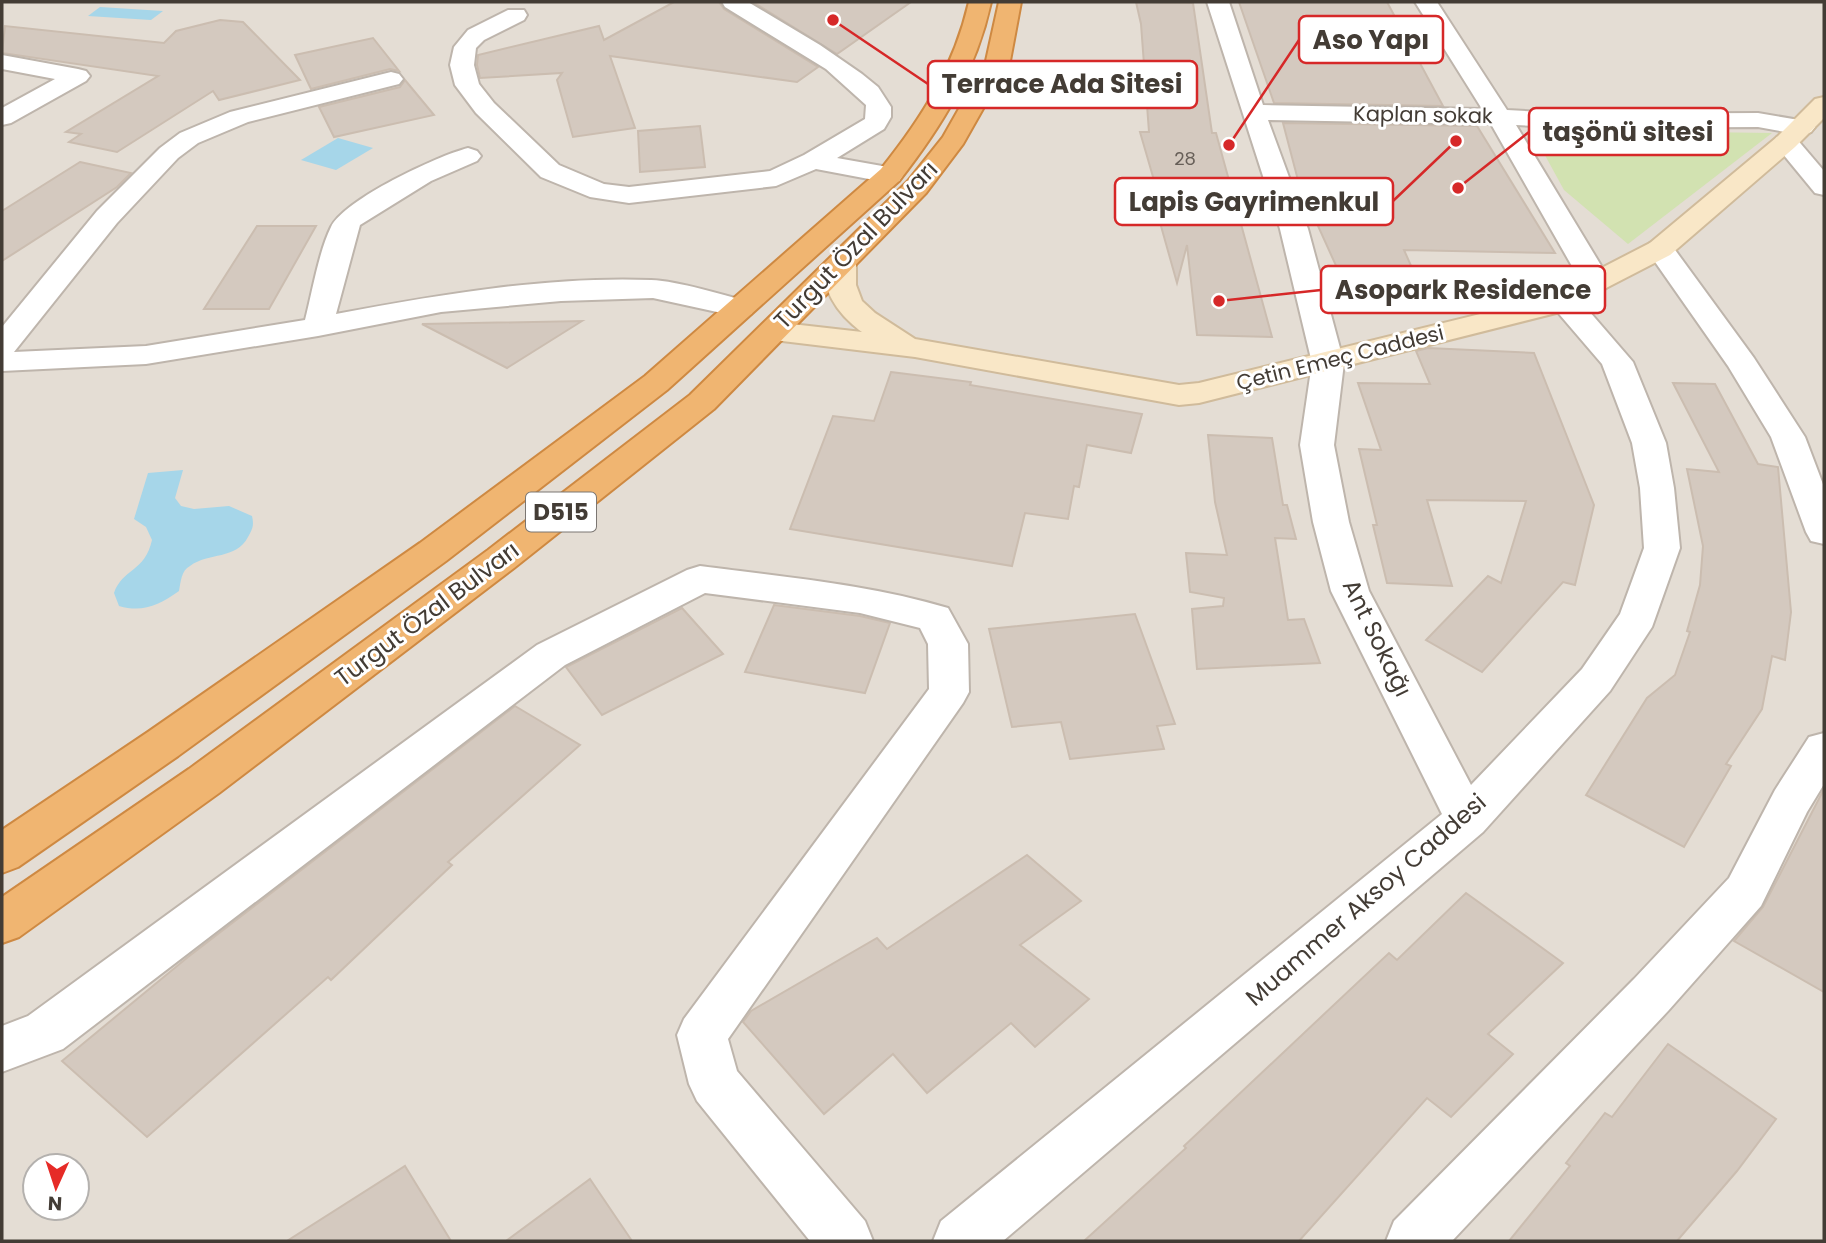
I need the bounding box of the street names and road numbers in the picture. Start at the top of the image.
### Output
street label: Kaplan sokak [1353,99,1493,130]
street label: Turgut Özal Bulvarı [766,153,945,336]
street label: Çetin Emeç Caddesi [1233,318,1447,397]
road number: D515 [526,492,596,532]
street label: Turgut Özal Bulvarı [328,533,526,694]
street label: Ant Sokağı [1335,574,1420,702]
street label: Muammer Aksoy Caddesi [1238,786,1493,1013]

